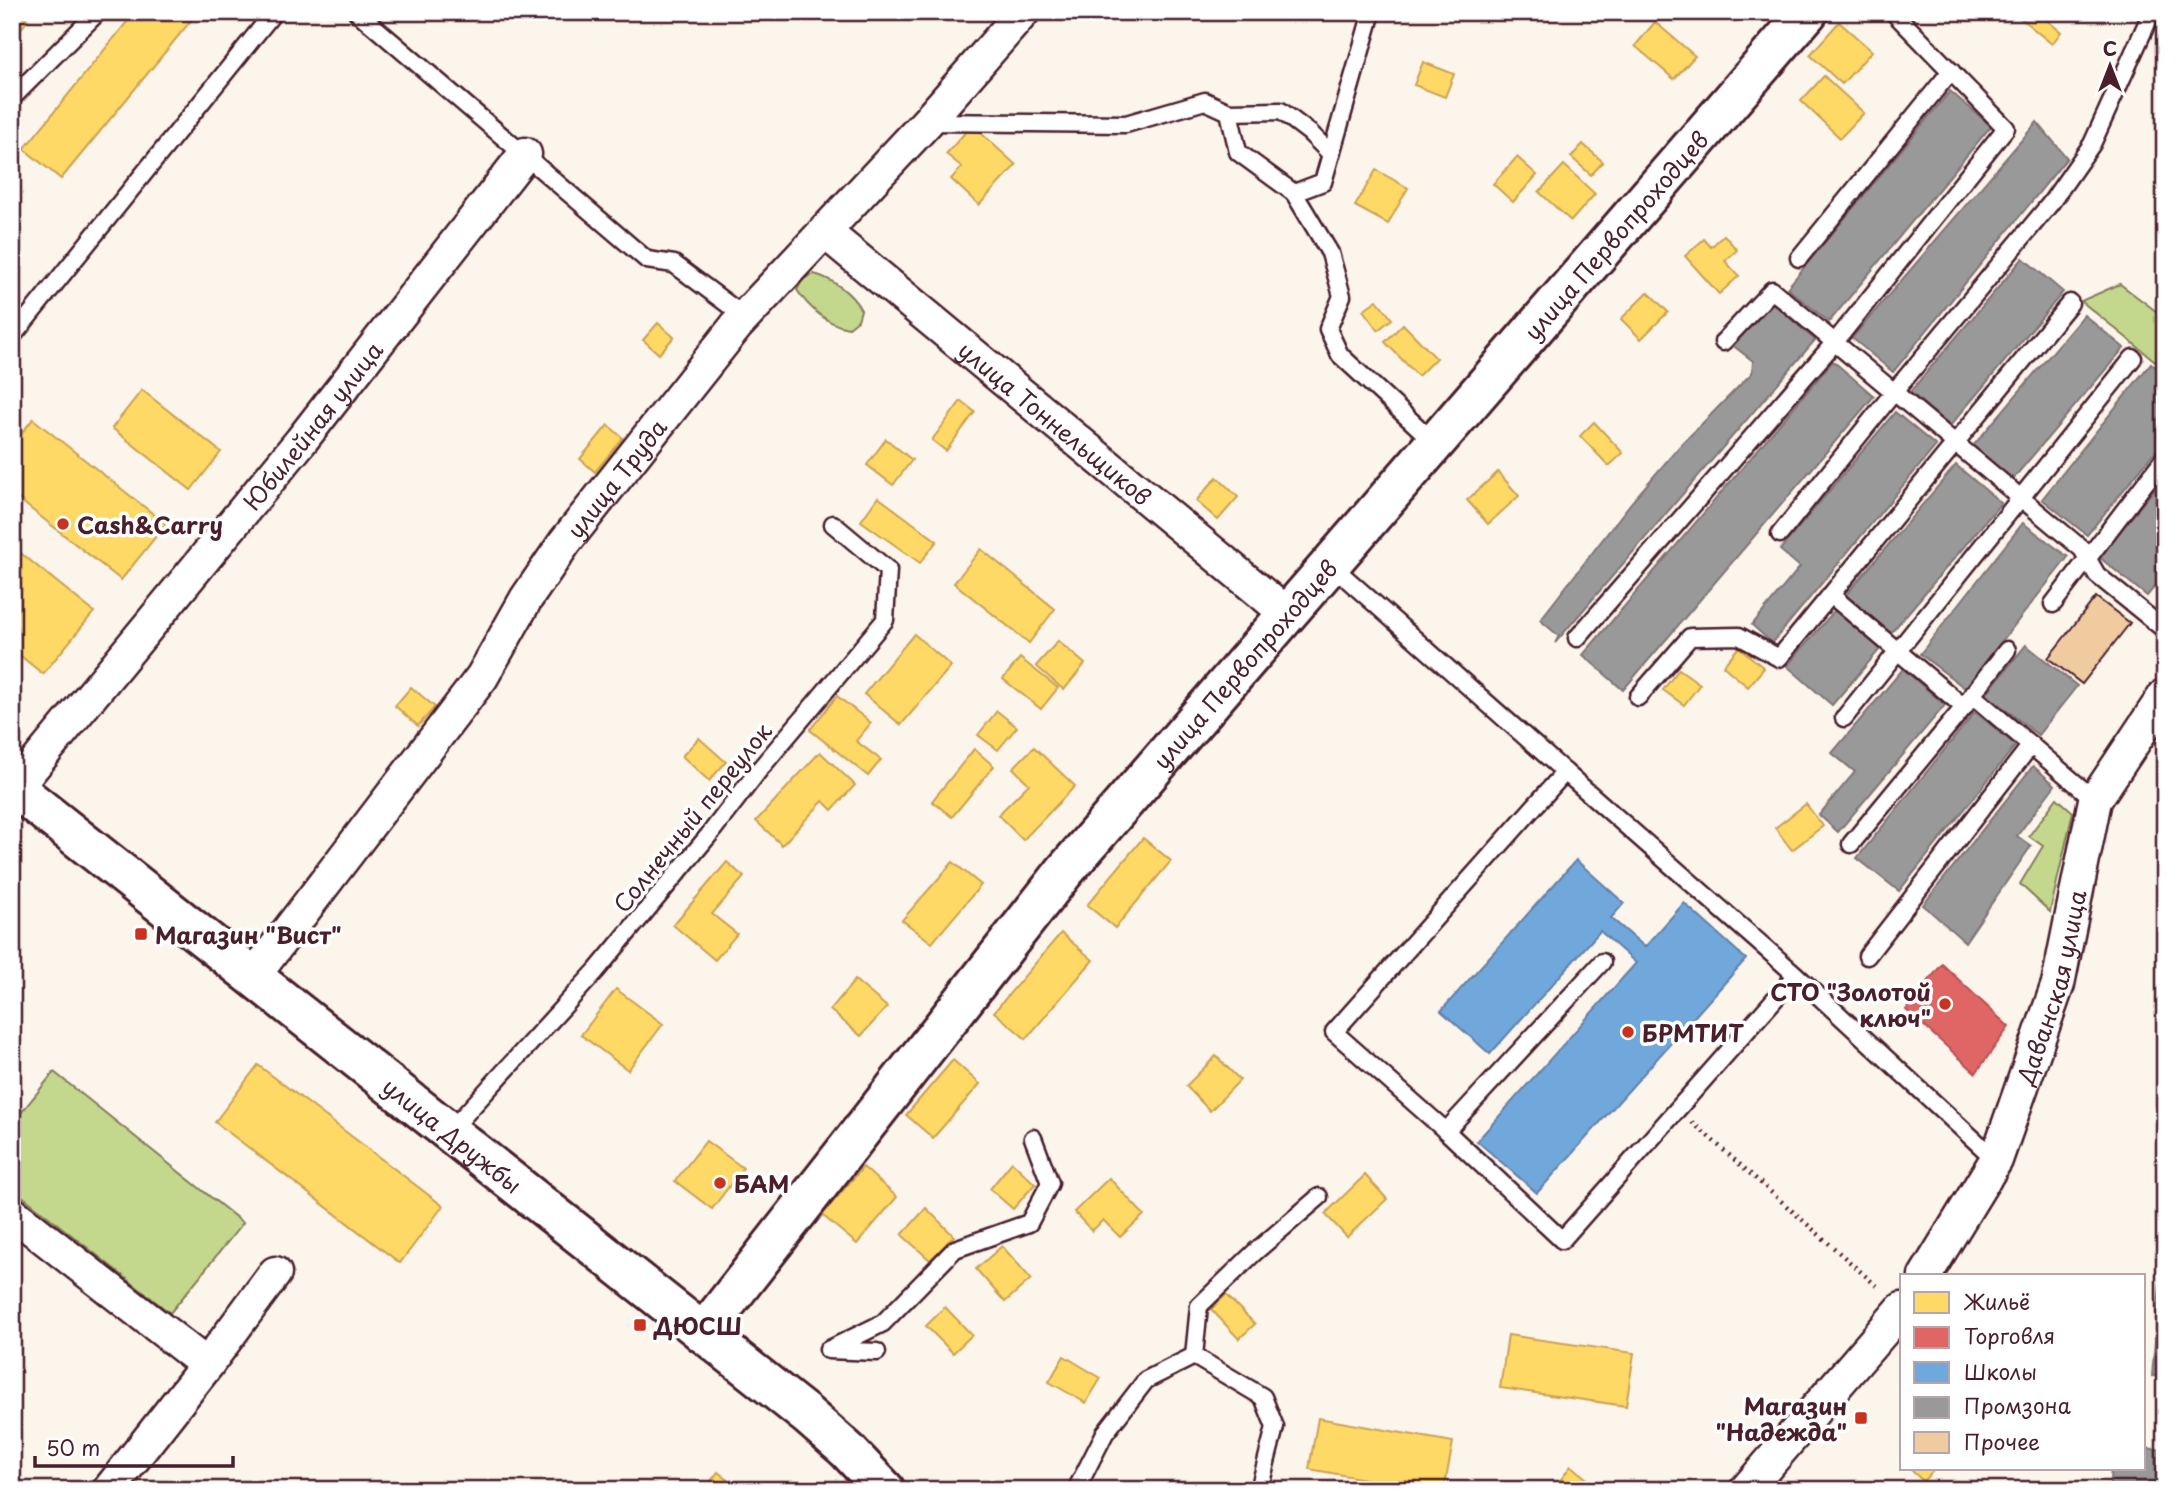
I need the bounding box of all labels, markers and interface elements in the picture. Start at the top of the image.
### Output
north arrow [2076,32,2146,102]
text: С [2103,34,2117,62]
street label: улица Первопроходцев [1515,122,1716,347]
street label: улица Тоннельщиков [951,332,1160,513]
street label: Юбилейная улица [234,333,391,517]
street label: улица Труда [557,410,675,545]
place label: Cash&Carry [77,507,223,542]
marker: Cash&Carry [55,516,71,532]
street label: улица Первопроходцев [1144,551,1345,776]
street label: Солнечный переулок [604,714,780,919]
street label: Даванская улица [2006,886,2094,1090]
place label: Магазин "Вист" [155,917,342,952]
marker: Магазин "Вист" [133,926,149,942]
place label: СТО "Золотой ключ" [1770,974,1931,1035]
marker: СТО "Золотой ключ" [1937,996,1953,1012]
place label: БРМТИТ [1642,1015,1744,1050]
marker: БРМТИТ [1620,1024,1636,1040]
street label: улица Дружбы [376,1068,530,1201]
place label: БАМ [734,1166,789,1201]
marker: БАМ [712,1175,728,1191]
legend [1900,1274,2146,1470]
text: Жильё [1963,1285,2030,1317]
place label: ДЮСШ [653,1308,742,1343]
marker: ДЮСШ [632,1317,648,1333]
text: Торговля [1964,1319,2055,1351]
text: Школы [1964,1355,2037,1387]
place label: Магазин "Надежда" [1716,1388,1847,1449]
text: Промзона [1964,1389,2071,1421]
marker: Магазин "Надежда" [1853,1410,1869,1426]
scale bar [35,1425,233,1469]
text: Прочее [1964,1425,2040,1457]
text: 50 m [46,1431,100,1463]

